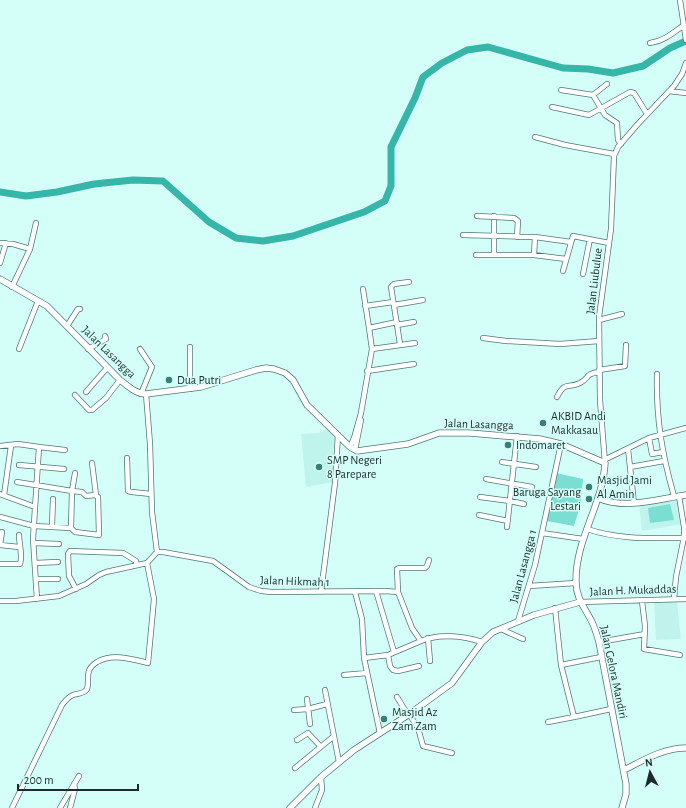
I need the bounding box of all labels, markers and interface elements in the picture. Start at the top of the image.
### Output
street label: Jalan Liubulue [584,247,604,315]
street label: Jalan Lasangga [80,324,138,381]
place label: Dua Putri [177,374,221,386]
marker: Dua Putri [164,375,174,385]
place label: AKBID Andi Makkasau [551,410,606,436]
street label: Jalan Lasangga [444,417,514,431]
marker: AKBID Andi Makkasau [538,418,548,428]
place label: Indomaret [516,439,566,451]
marker: Indomaret [503,440,513,450]
place label: SMP Negeri 8 Parepare [327,454,382,480]
marker: SMP Negeri 8 Parepare [314,462,324,472]
place label: Masjid Jami Al Amin [597,474,652,500]
marker: Masjid Jami Al Amin [584,482,594,492]
place label: Baruga Sayang Lestari [513,486,581,512]
marker: Baruga Sayang Lestari [584,494,594,504]
street label: Jalan Lasangga 1 [507,528,539,604]
street label: Jalan Hikmah 1 [260,574,330,588]
street label: Jalan H. Mukaddas [589,582,677,598]
street label: Jalan Gelora Mandiri [598,624,630,720]
place label: Masjid Az Zam Zam [392,706,438,732]
marker: Masjid Az Zam Zam [379,714,389,724]
north arrow [630,752,670,792]
text: N [644,757,653,768]
scale bar [18,766,138,792]
text: 200 m [24,774,54,786]

